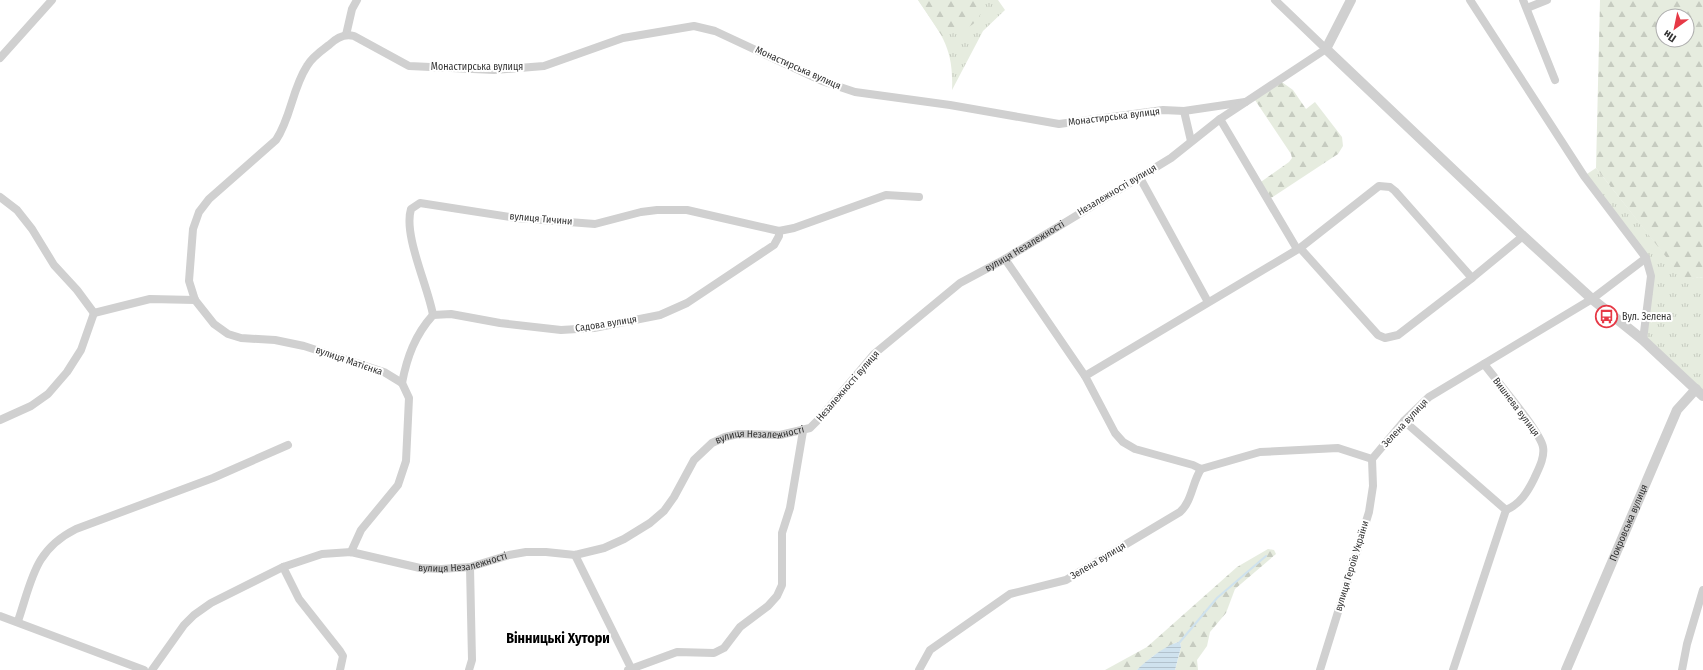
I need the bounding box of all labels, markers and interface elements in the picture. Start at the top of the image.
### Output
north arrow [1655,8,1695,48]
text: Пн [1661,27,1679,45]
street label: Монастирська вулиця [753,44,843,92]
street label: Монастирська вулиця [431,61,523,73]
street label: Монастирська вулиця [1067,105,1161,129]
street label: Незалежності вулиця [1075,161,1159,218]
street label: вулиця Тичини [509,210,573,228]
street label: вулиця Незалежності [983,217,1067,275]
bus stop icon: Вул. Зелена [1594,304,1620,330]
place label: Вул. Зелена [1622,311,1671,323]
street label: Садова вулиця [574,313,638,335]
street label: вулиця Матієнка [314,343,384,378]
street label: Незалежності вулиця [813,347,882,424]
street label: Вишнева вулиця [1490,375,1542,439]
street label: Зелена вулиця [1379,396,1431,450]
street label: вулиця Незалежності [713,423,805,447]
street label: Покровська вулиця [1607,483,1651,563]
street label: вулиця Героїв України [1333,519,1371,613]
street label: Зелена вулиця [1068,540,1128,582]
street label: вулиця Незалежності [418,549,508,575]
district label: Вінницькі Хутори [506,630,610,647]

